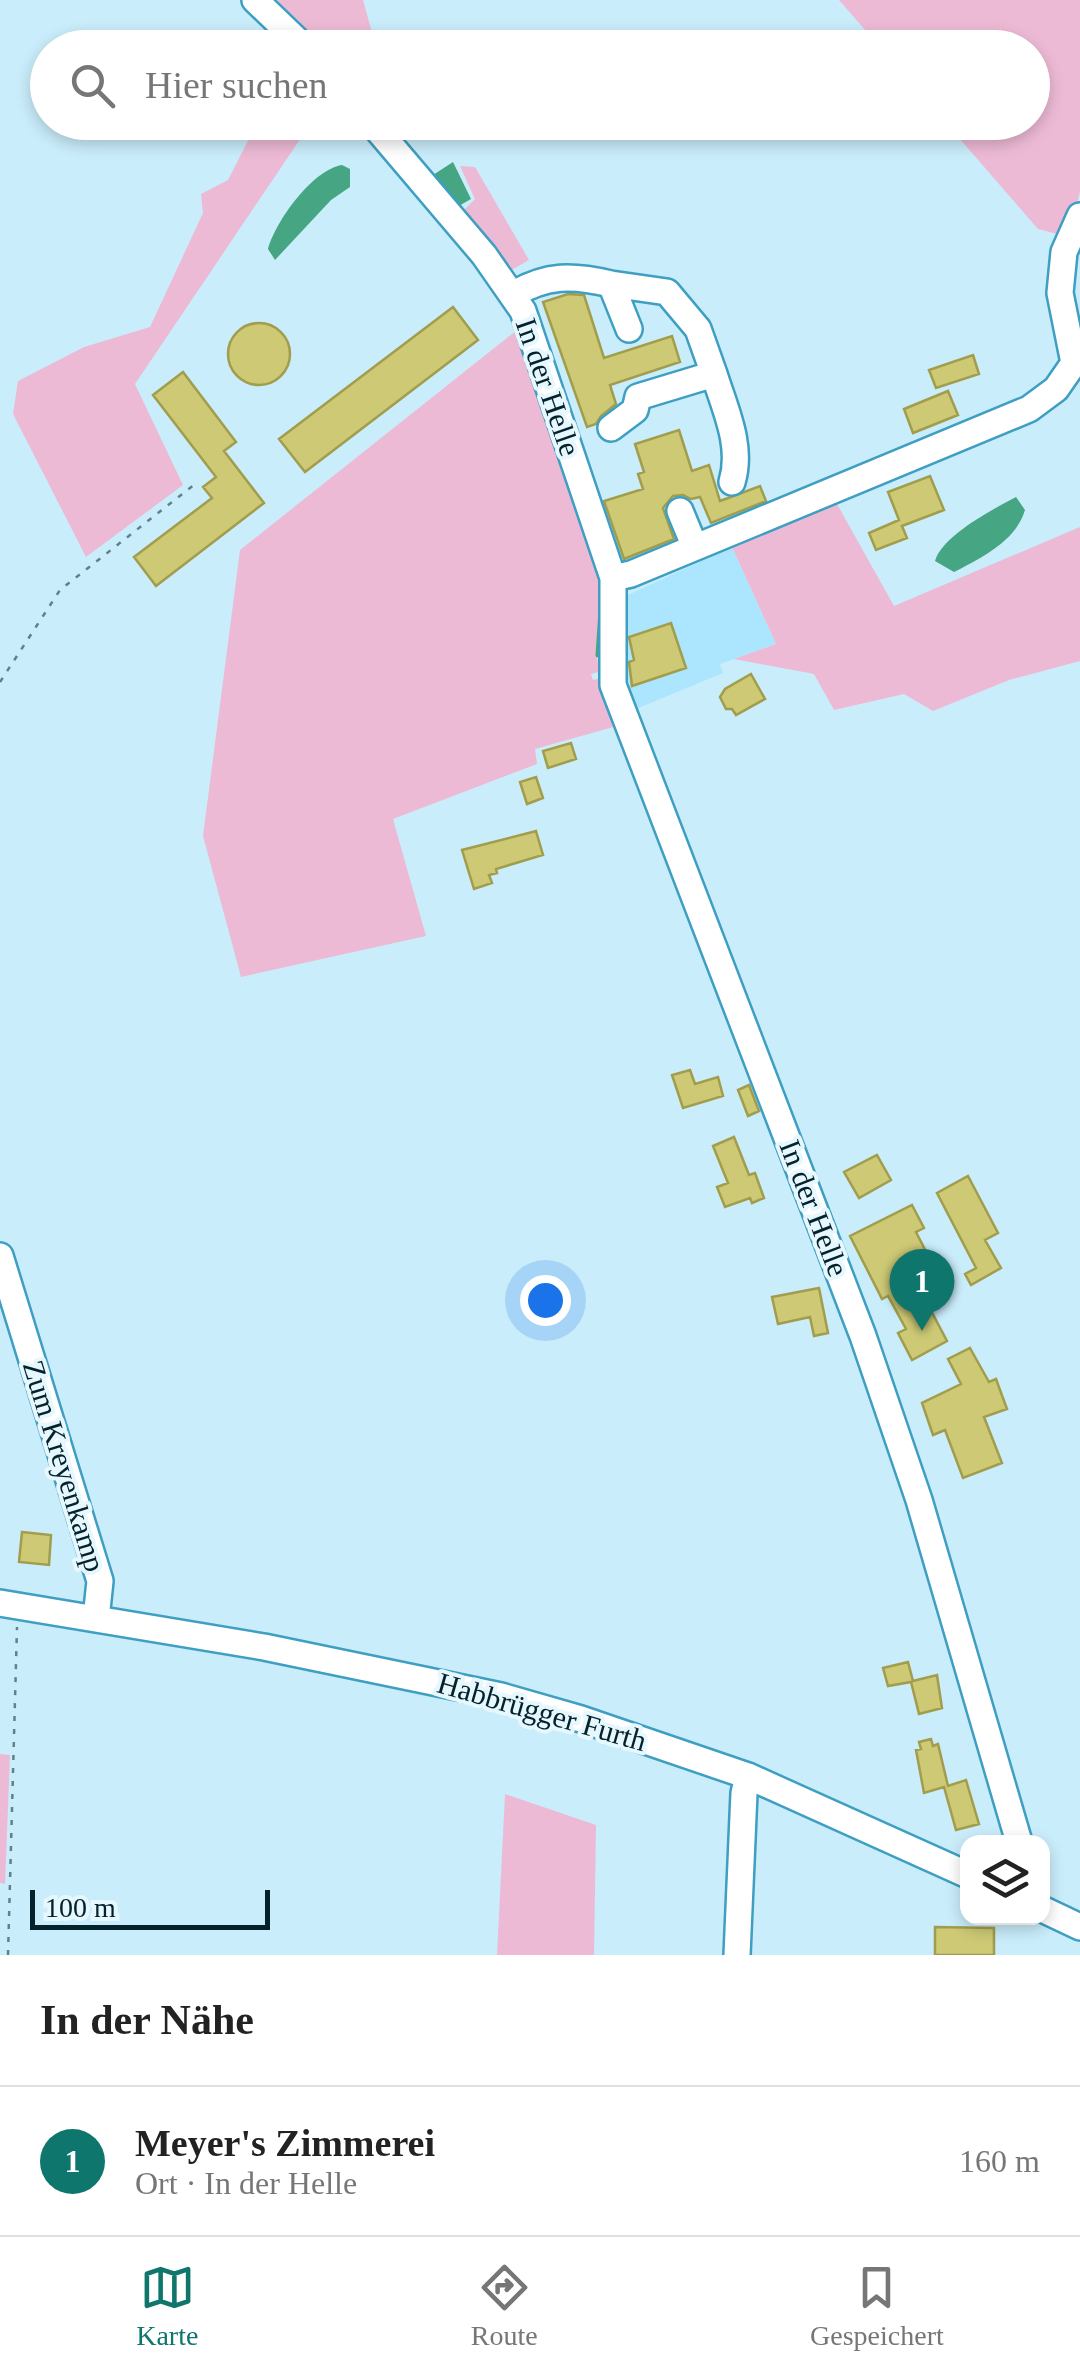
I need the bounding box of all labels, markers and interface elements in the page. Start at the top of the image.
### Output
search box [30,30,1050,140]
icon: search [65,58,120,113]
text: Hier suchen [145,64,328,106]
street label: In der Helle [510,314,587,460]
street label: In der Helle [773,1135,856,1281]
pin: 1 [890,1248,954,1331]
your location [520,1275,571,1326]
street label: Zum Kreyenkamp [17,1356,112,1575]
street label: Habbrügger Furth [434,1666,650,1757]
map controls [960,1835,1050,1925]
button: layers [960,1835,1050,1925]
scale bar [30,1885,270,1930]
text: 100 m [45,1892,116,1923]
text: In der Nähe [40,1997,254,2043]
text: Meyer's Zimmerei [135,2122,435,2164]
text: 1 [65,2143,81,2179]
text: 160 m [959,2143,1040,2179]
text: Ort · In der Helle [135,2165,357,2201]
tab: Karte [136,2260,198,2352]
tab: Route [471,2260,538,2352]
tab: Gespeichert [810,2260,944,2352]

